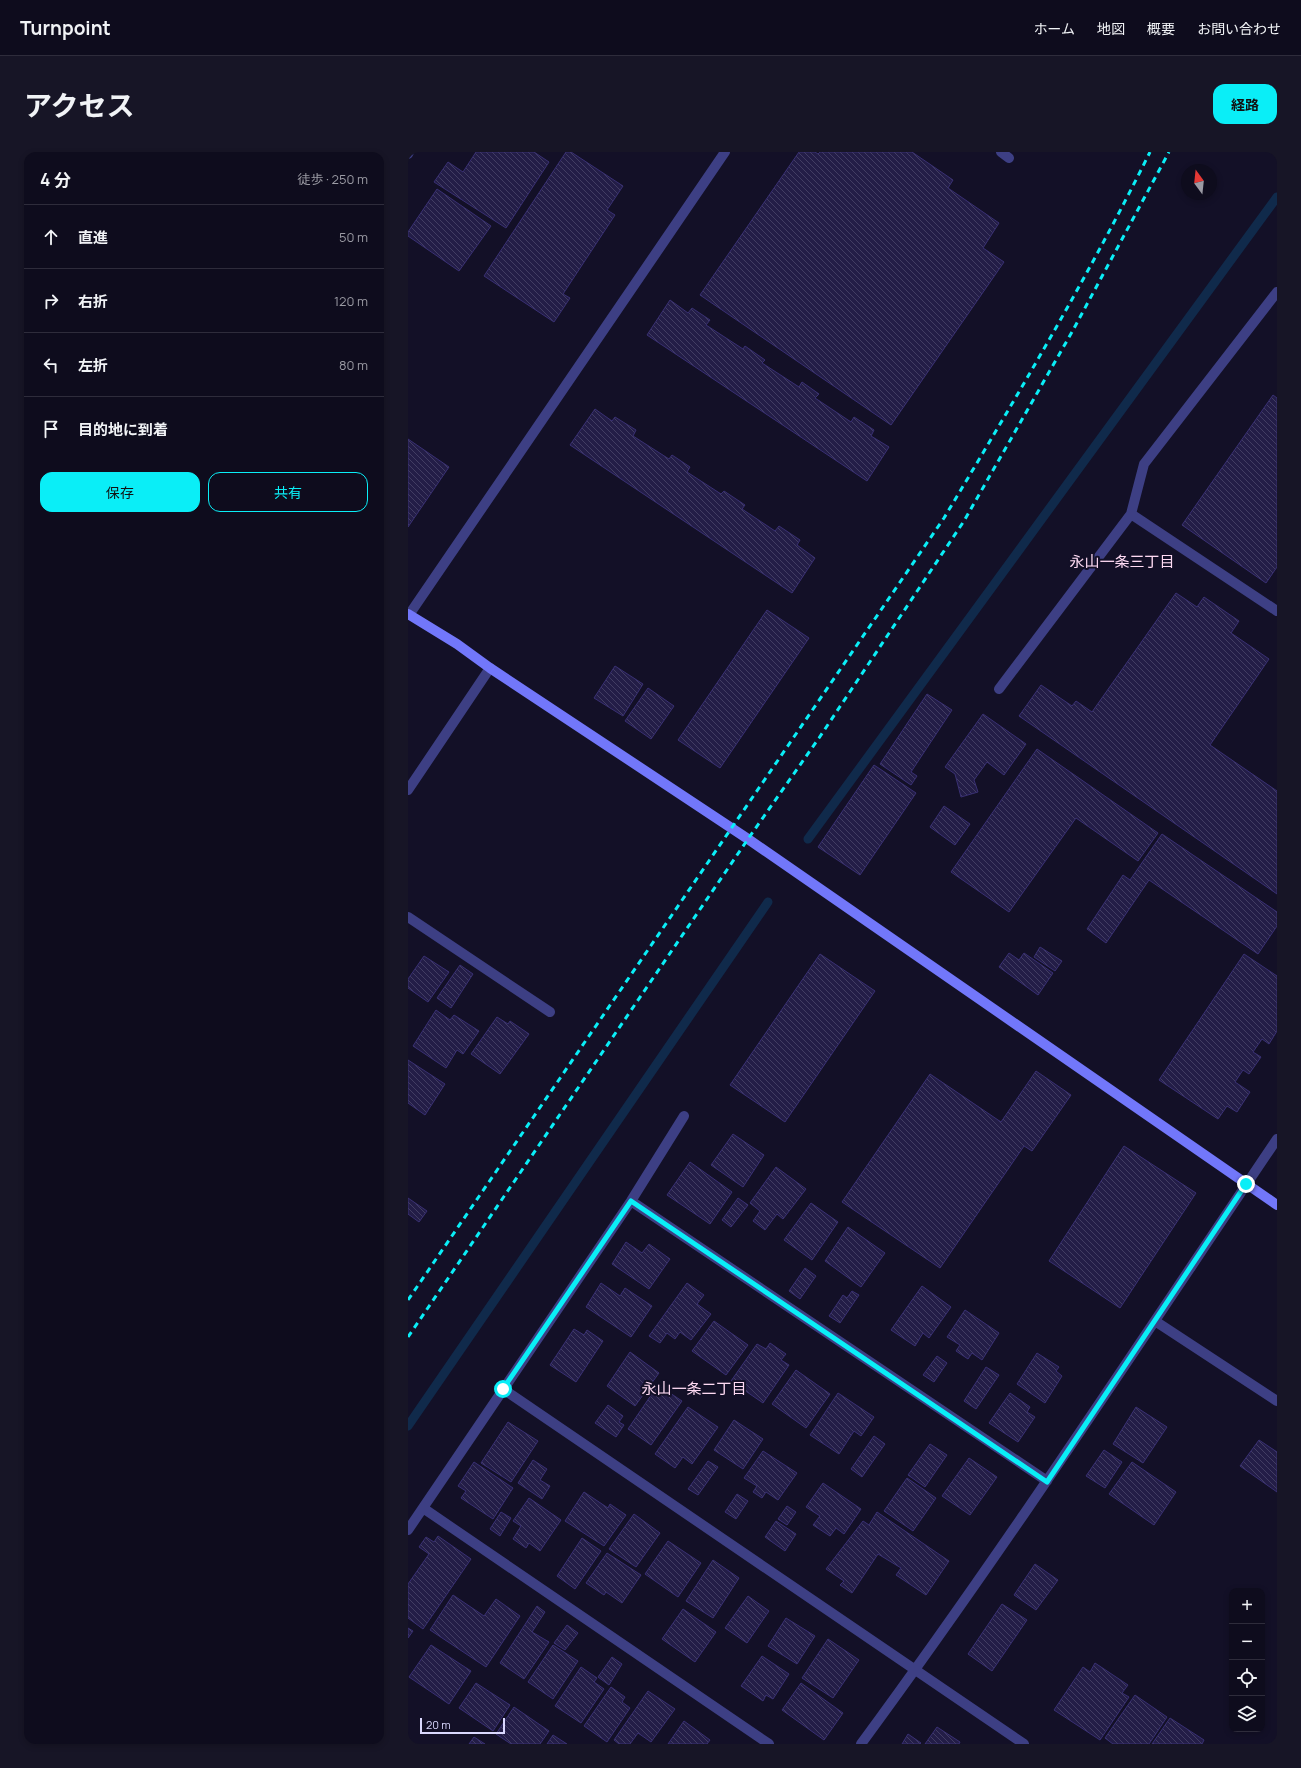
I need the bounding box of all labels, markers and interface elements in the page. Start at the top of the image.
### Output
text: Turnpoint [20,15,111,41]
text: ホーム [1033,19,1075,38]
text: 地図 [1097,19,1125,38]
text: 概要 [1147,19,1175,38]
text: お問い合わせ [1197,19,1281,38]
button: 経路 [1213,84,1277,124]
text: アクセス [24,86,135,124]
north arrow [1181,164,1217,200]
text: 4 分 [40,168,71,191]
text: 徒歩 · 250 m [297,170,368,188]
icon: ahead [40,226,62,248]
text: 直進 [78,227,108,248]
text: 50 m [339,228,368,246]
icon: right [40,290,62,312]
text: 右折 [78,291,108,312]
text: 120 m [334,292,368,310]
icon: left [40,354,62,376]
text: 左折 [78,355,108,376]
text: 80 m [339,356,368,374]
icon: arrive [40,418,62,440]
text: 目的地に到着 [78,419,168,440]
button: 保存 [40,472,200,512]
button: 共有 [208,472,368,512]
district label: 永山一条三丁目 [1069,551,1175,572]
route end [1237,1175,1255,1193]
district label: 永山一条二丁目 [641,1378,747,1399]
route start [494,1380,512,1398]
map controls [1229,1588,1265,1732]
button: + [1229,1588,1265,1624]
button: − [1229,1624,1265,1660]
button: locate [1229,1660,1265,1696]
button: layers [1229,1696,1265,1732]
scale bar [420,1716,505,1735]
text: 20 m [426,1717,451,1732]

